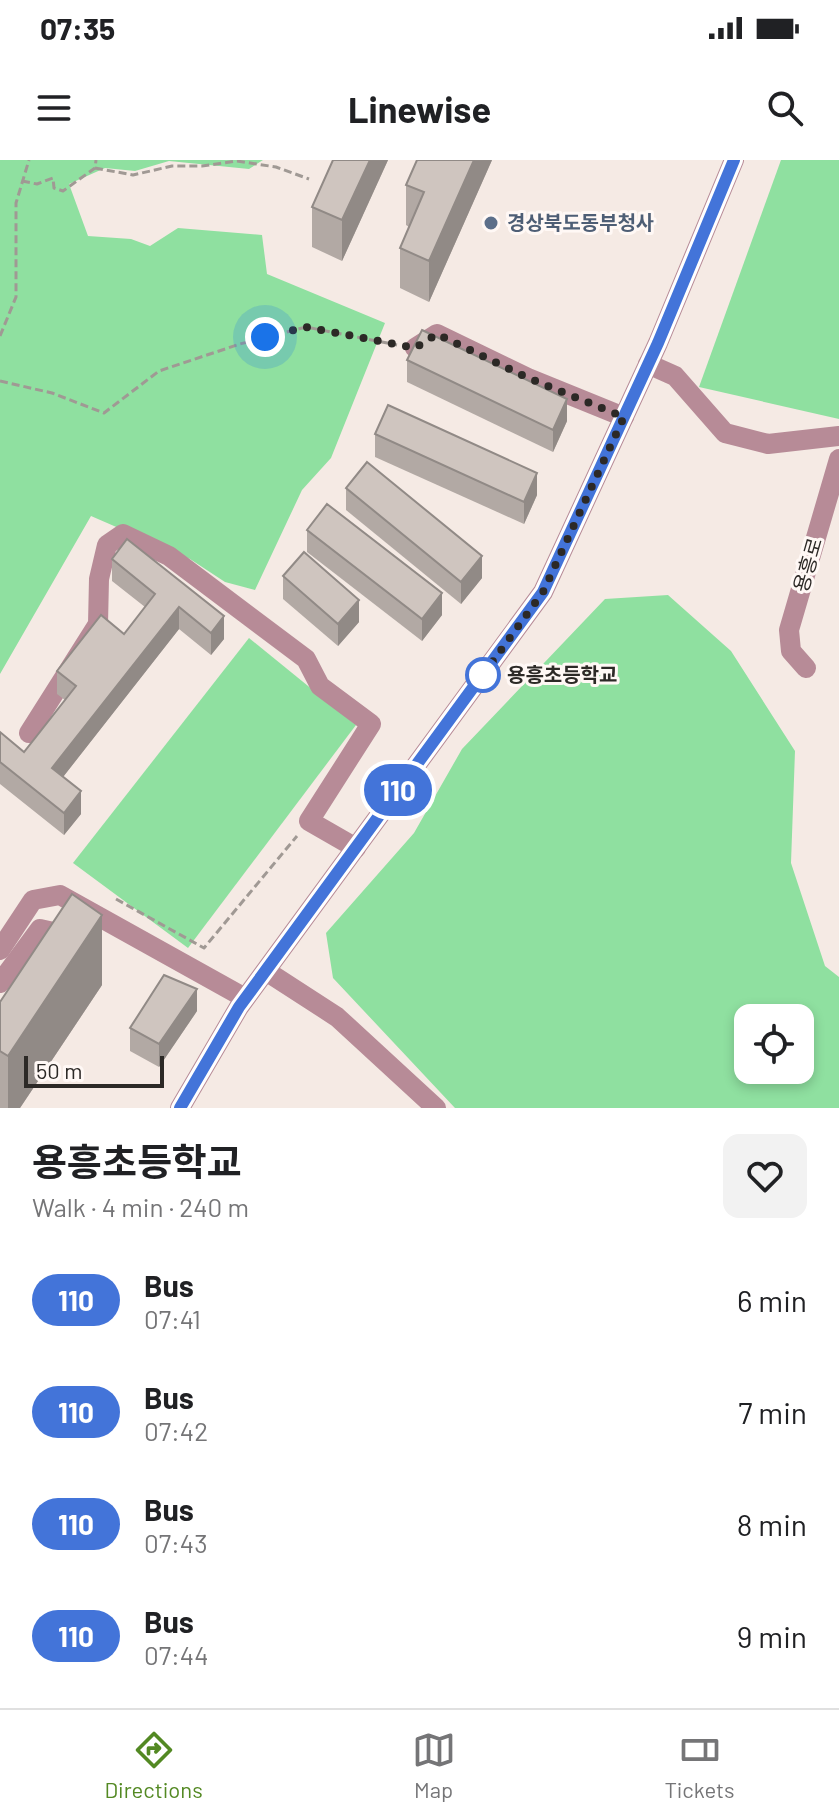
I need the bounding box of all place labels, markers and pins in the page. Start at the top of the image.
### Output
place label: 경상북도동부청사 [507,210,654,234]
marker: 경상북도동부청사 [482,214,500,232]
marker: 용흥초등학교 [466,658,500,692]
place label: 용흥초등학교 [507,662,617,686]

